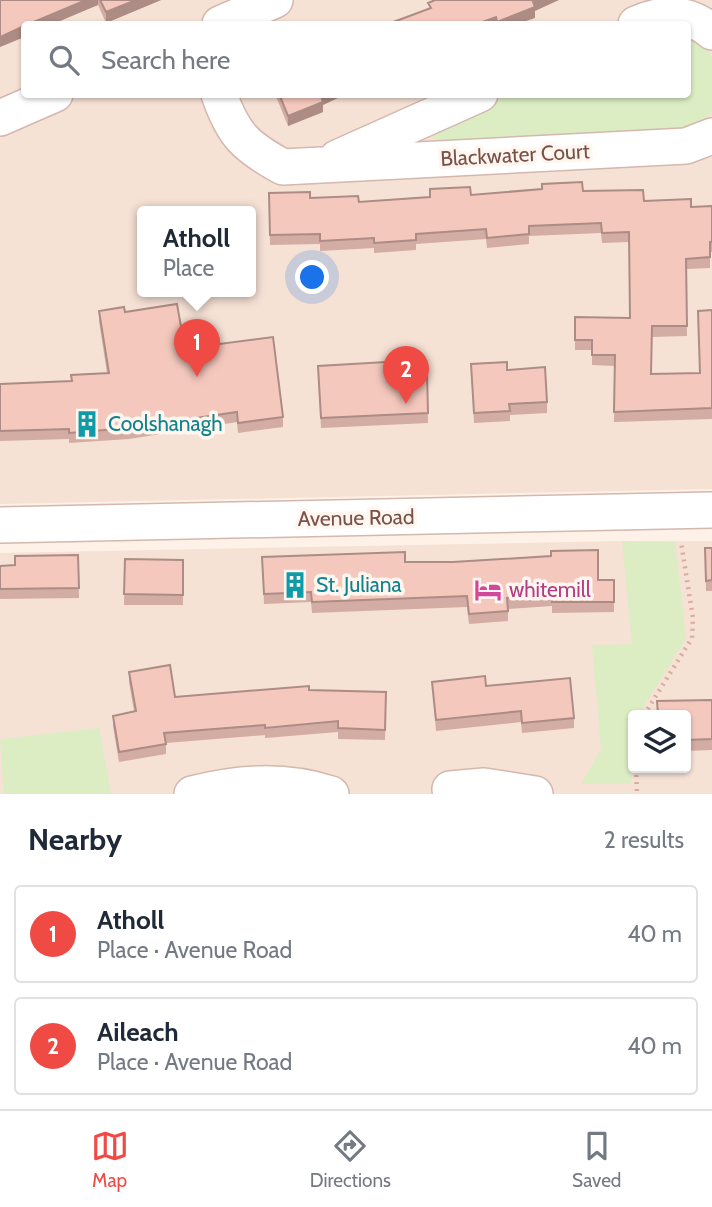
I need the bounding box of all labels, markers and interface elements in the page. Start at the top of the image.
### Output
search box [21,21,691,98]
icon: search [45,41,83,79]
text: Search here [101,44,230,76]
street label: Blackwater Court [440,138,590,171]
popup [137,206,256,297]
text: Atholl [163,222,230,254]
text: Place [163,254,214,282]
your location [295,260,329,294]
pin: 1 [174,319,220,377]
pin: 2 [383,346,429,404]
building icon: Coolshanagh [72,409,102,439]
place label: Coolshanagh [108,411,223,436]
street label: Avenue Road [297,504,415,531]
building icon: St. Juliana [280,570,310,600]
place label: St. Juliana [316,572,402,597]
hotel icon: whitemill [473,575,503,605]
place label: whitemill [509,577,591,602]
map controls [628,710,691,773]
button: layers [628,710,691,773]
text: Nearby [28,821,122,858]
text: 2 results [604,826,684,854]
text: Atholl [97,904,164,936]
text: 1 [49,920,57,948]
text: 40 m [627,920,682,948]
text: Place · Avenue Road [97,936,292,964]
text: Aileach [97,1016,179,1048]
text: 2 [47,1032,59,1060]
text: 40 m [627,1032,682,1060]
text: Place · Avenue Road [97,1048,292,1076]
tab: Map [91,1127,129,1192]
tab: Directions [310,1127,391,1192]
tab: Saved [572,1127,621,1192]

